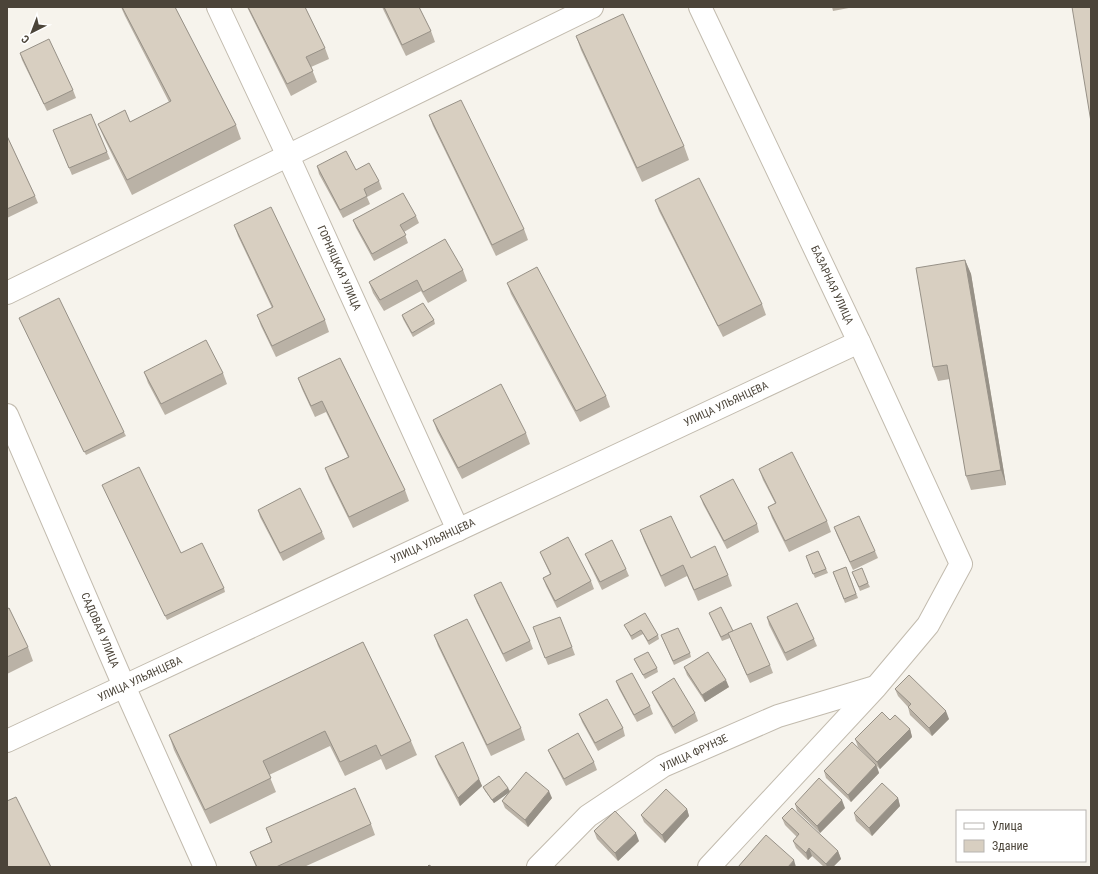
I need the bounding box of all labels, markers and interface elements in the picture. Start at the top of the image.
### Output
north arrow [12,12,52,52]
text: С [19,32,32,46]
street label: ГОРНЯЦКАЯ УЛИЦА [314,223,364,313]
street label: БАЗАРНАЯ УЛИЦА [808,244,856,327]
street label: УЛИЦА УЛЬЯНЦЕВА [682,378,771,429]
street label: УЛИЦА УЛЬЯНЦЕВА [389,515,478,566]
street label: САДОВАЯ УЛИЦА [78,591,122,670]
street label: УЛИЦА УЛЬЯНЦЕВА [96,653,185,704]
street label: УЛИЦА ФРУНЗЕ [658,731,730,774]
legend [956,810,1086,862]
text: Улица [992,819,1023,833]
text: Здание [992,839,1029,853]

